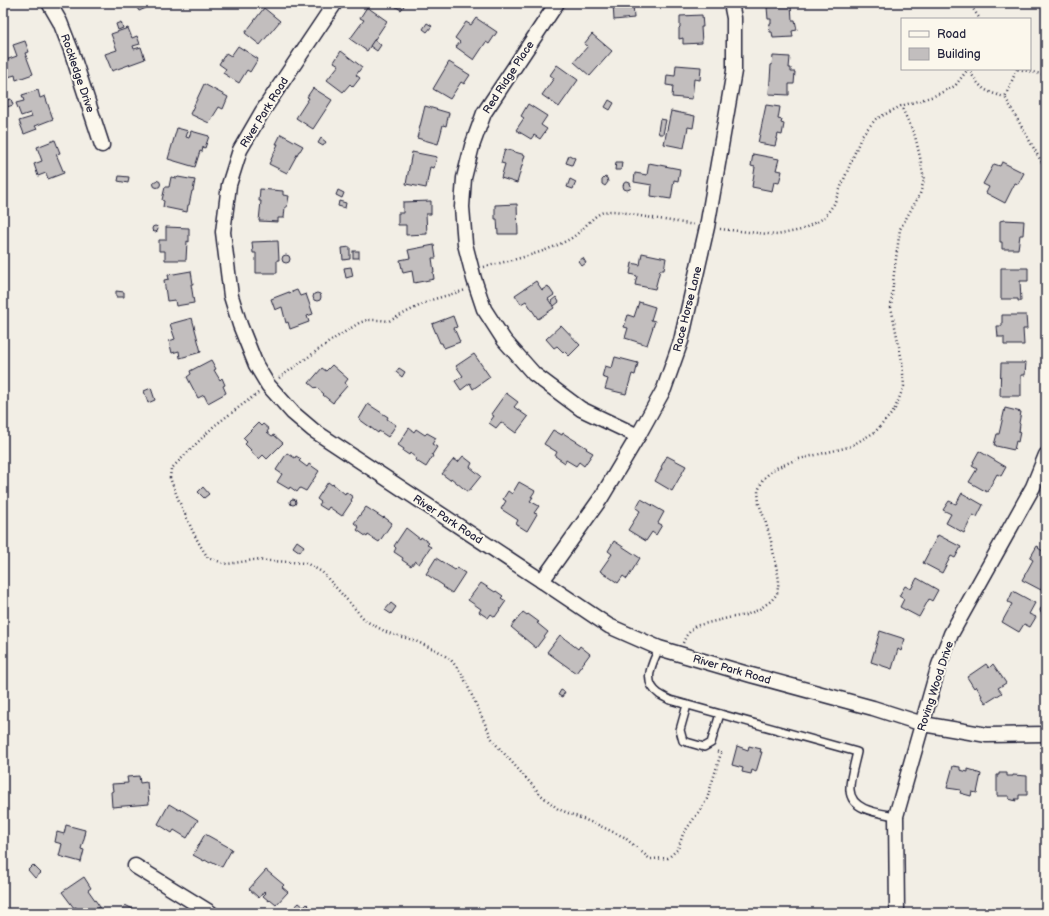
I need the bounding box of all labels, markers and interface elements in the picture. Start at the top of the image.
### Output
legend [901,18,1031,70]
text: Road [937,27,966,42]
street label: Rockledge Drive [58,32,97,115]
street label: Red Ridge Place [480,38,537,116]
text: Building [937,47,981,62]
street label: River Park Road [238,75,291,150]
street label: Race Horse Lane [671,265,704,353]
street label: River Park Road [411,492,485,547]
street label: Roving Wood Drive [915,639,956,733]
street label: River Park Road [691,652,772,687]

